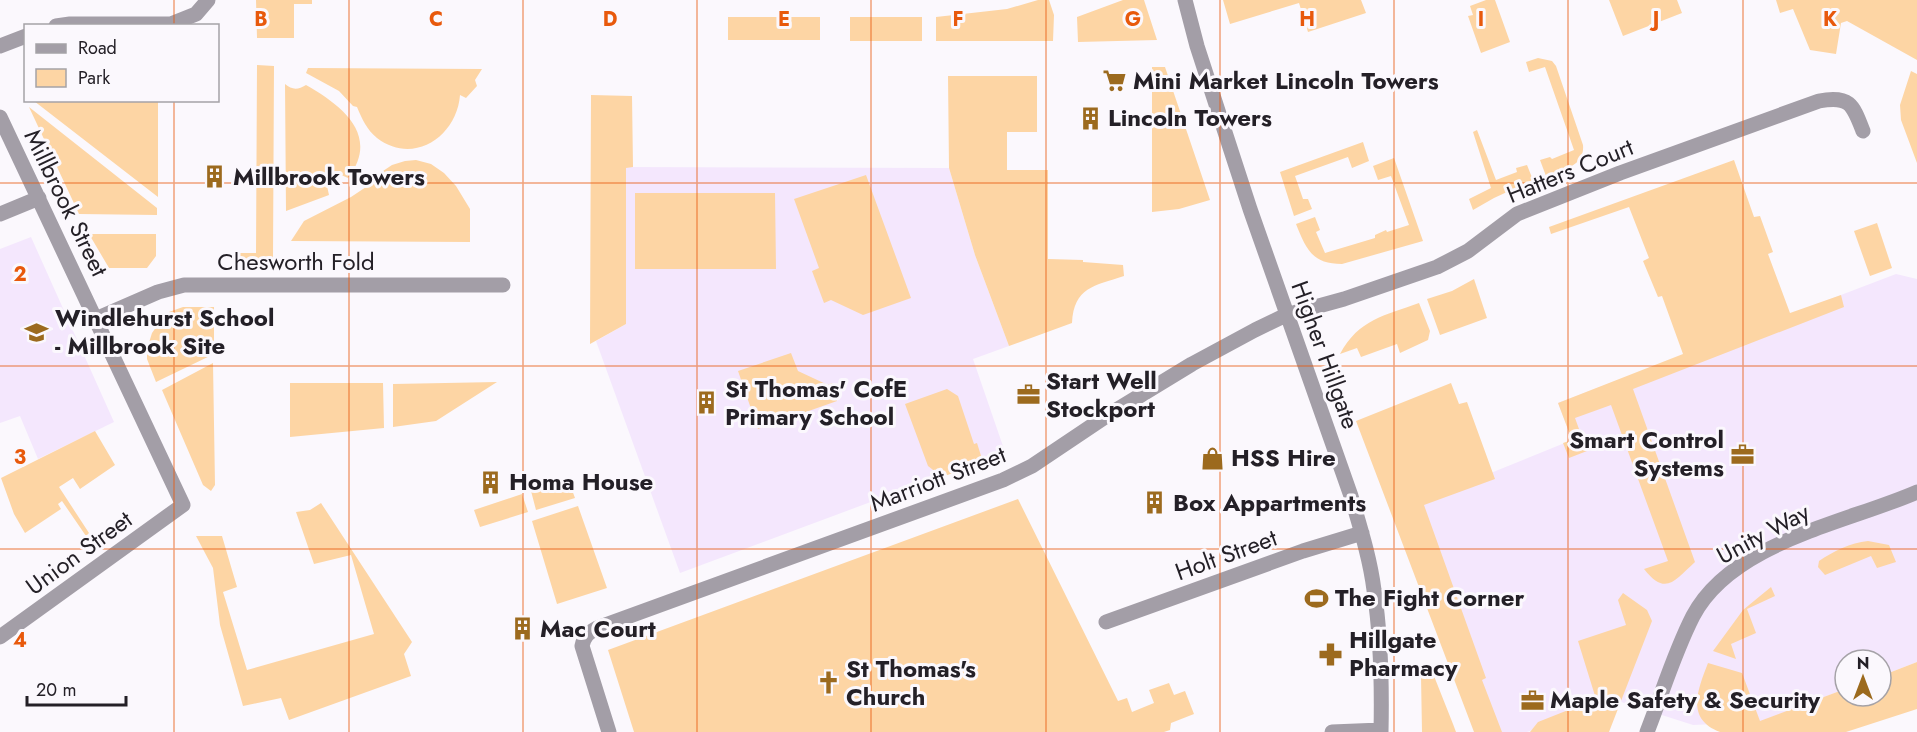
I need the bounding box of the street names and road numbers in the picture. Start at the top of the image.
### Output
street label: Millbrook Street [16,123,117,282]
street label: Hatters Court [1501,129,1639,212]
street label: Chesworth Fold [217,244,375,279]
street label: Higher Hillgate [1282,276,1368,434]
street label: Marriott Street [865,437,1011,520]
street label: Unity Way [1710,494,1816,573]
street label: Union Street [18,502,139,603]
street label: Holt Street [1170,520,1282,589]

